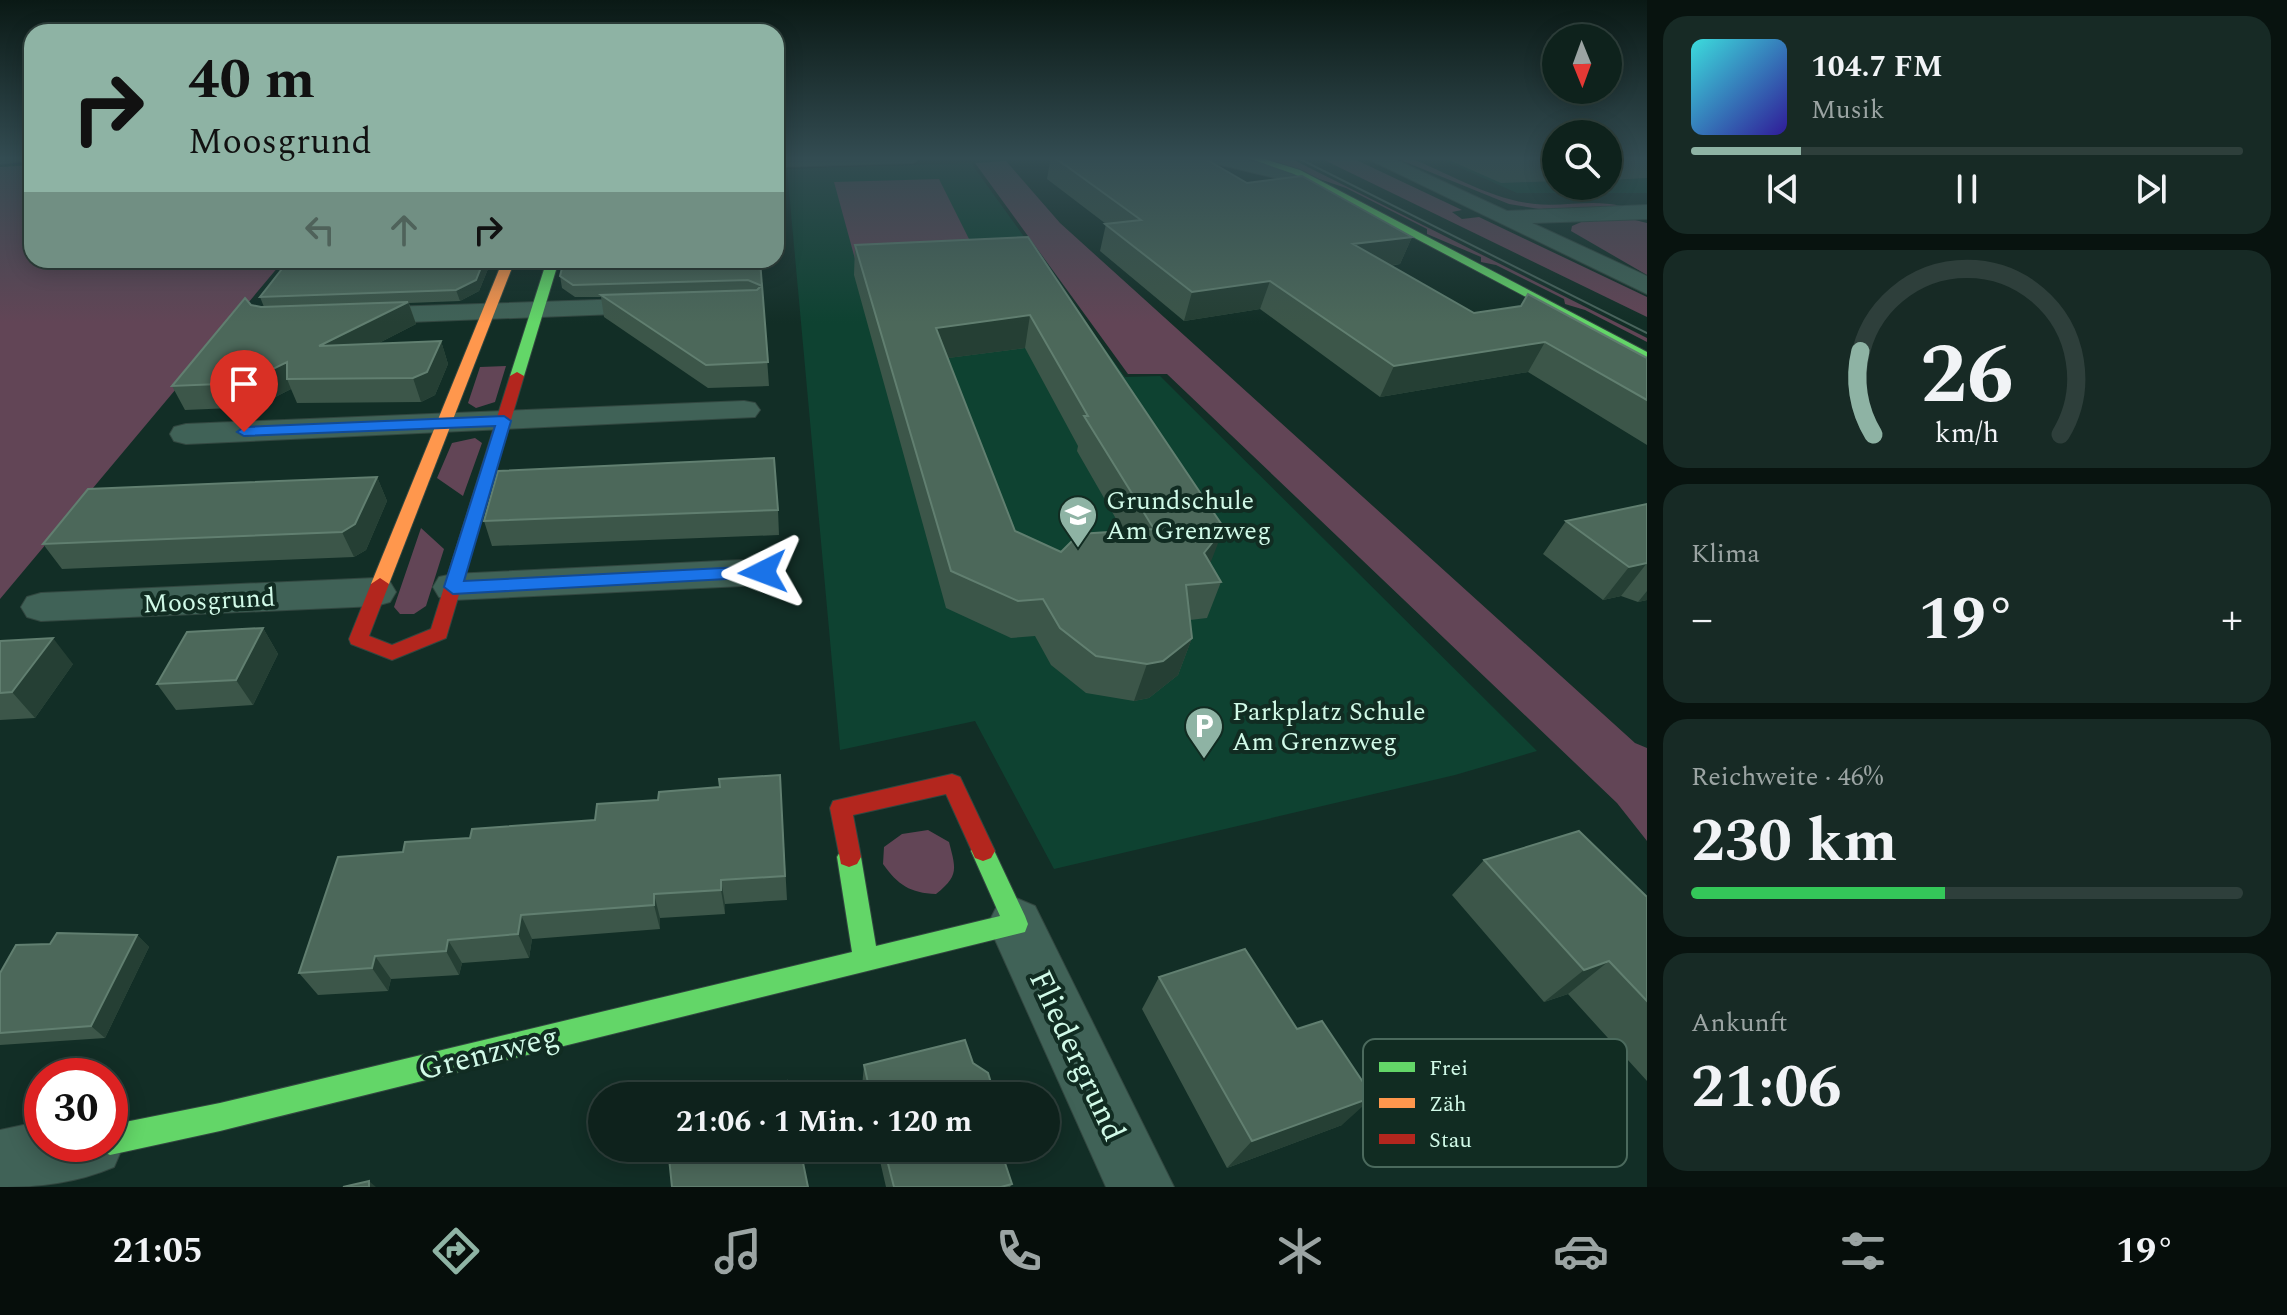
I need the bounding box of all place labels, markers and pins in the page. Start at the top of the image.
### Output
pin [210,350,278,432]
place label: Grundschule Am Grenzweg [1106,481,1271,551]
school or university icon: Grundschule Am Grenzweg [1057,494,1099,549]
place label: Parkplatz Schule Am Grenzweg [1232,692,1426,762]
parking icon: Parkplatz Schule Am Grenzweg [1183,705,1225,760]

